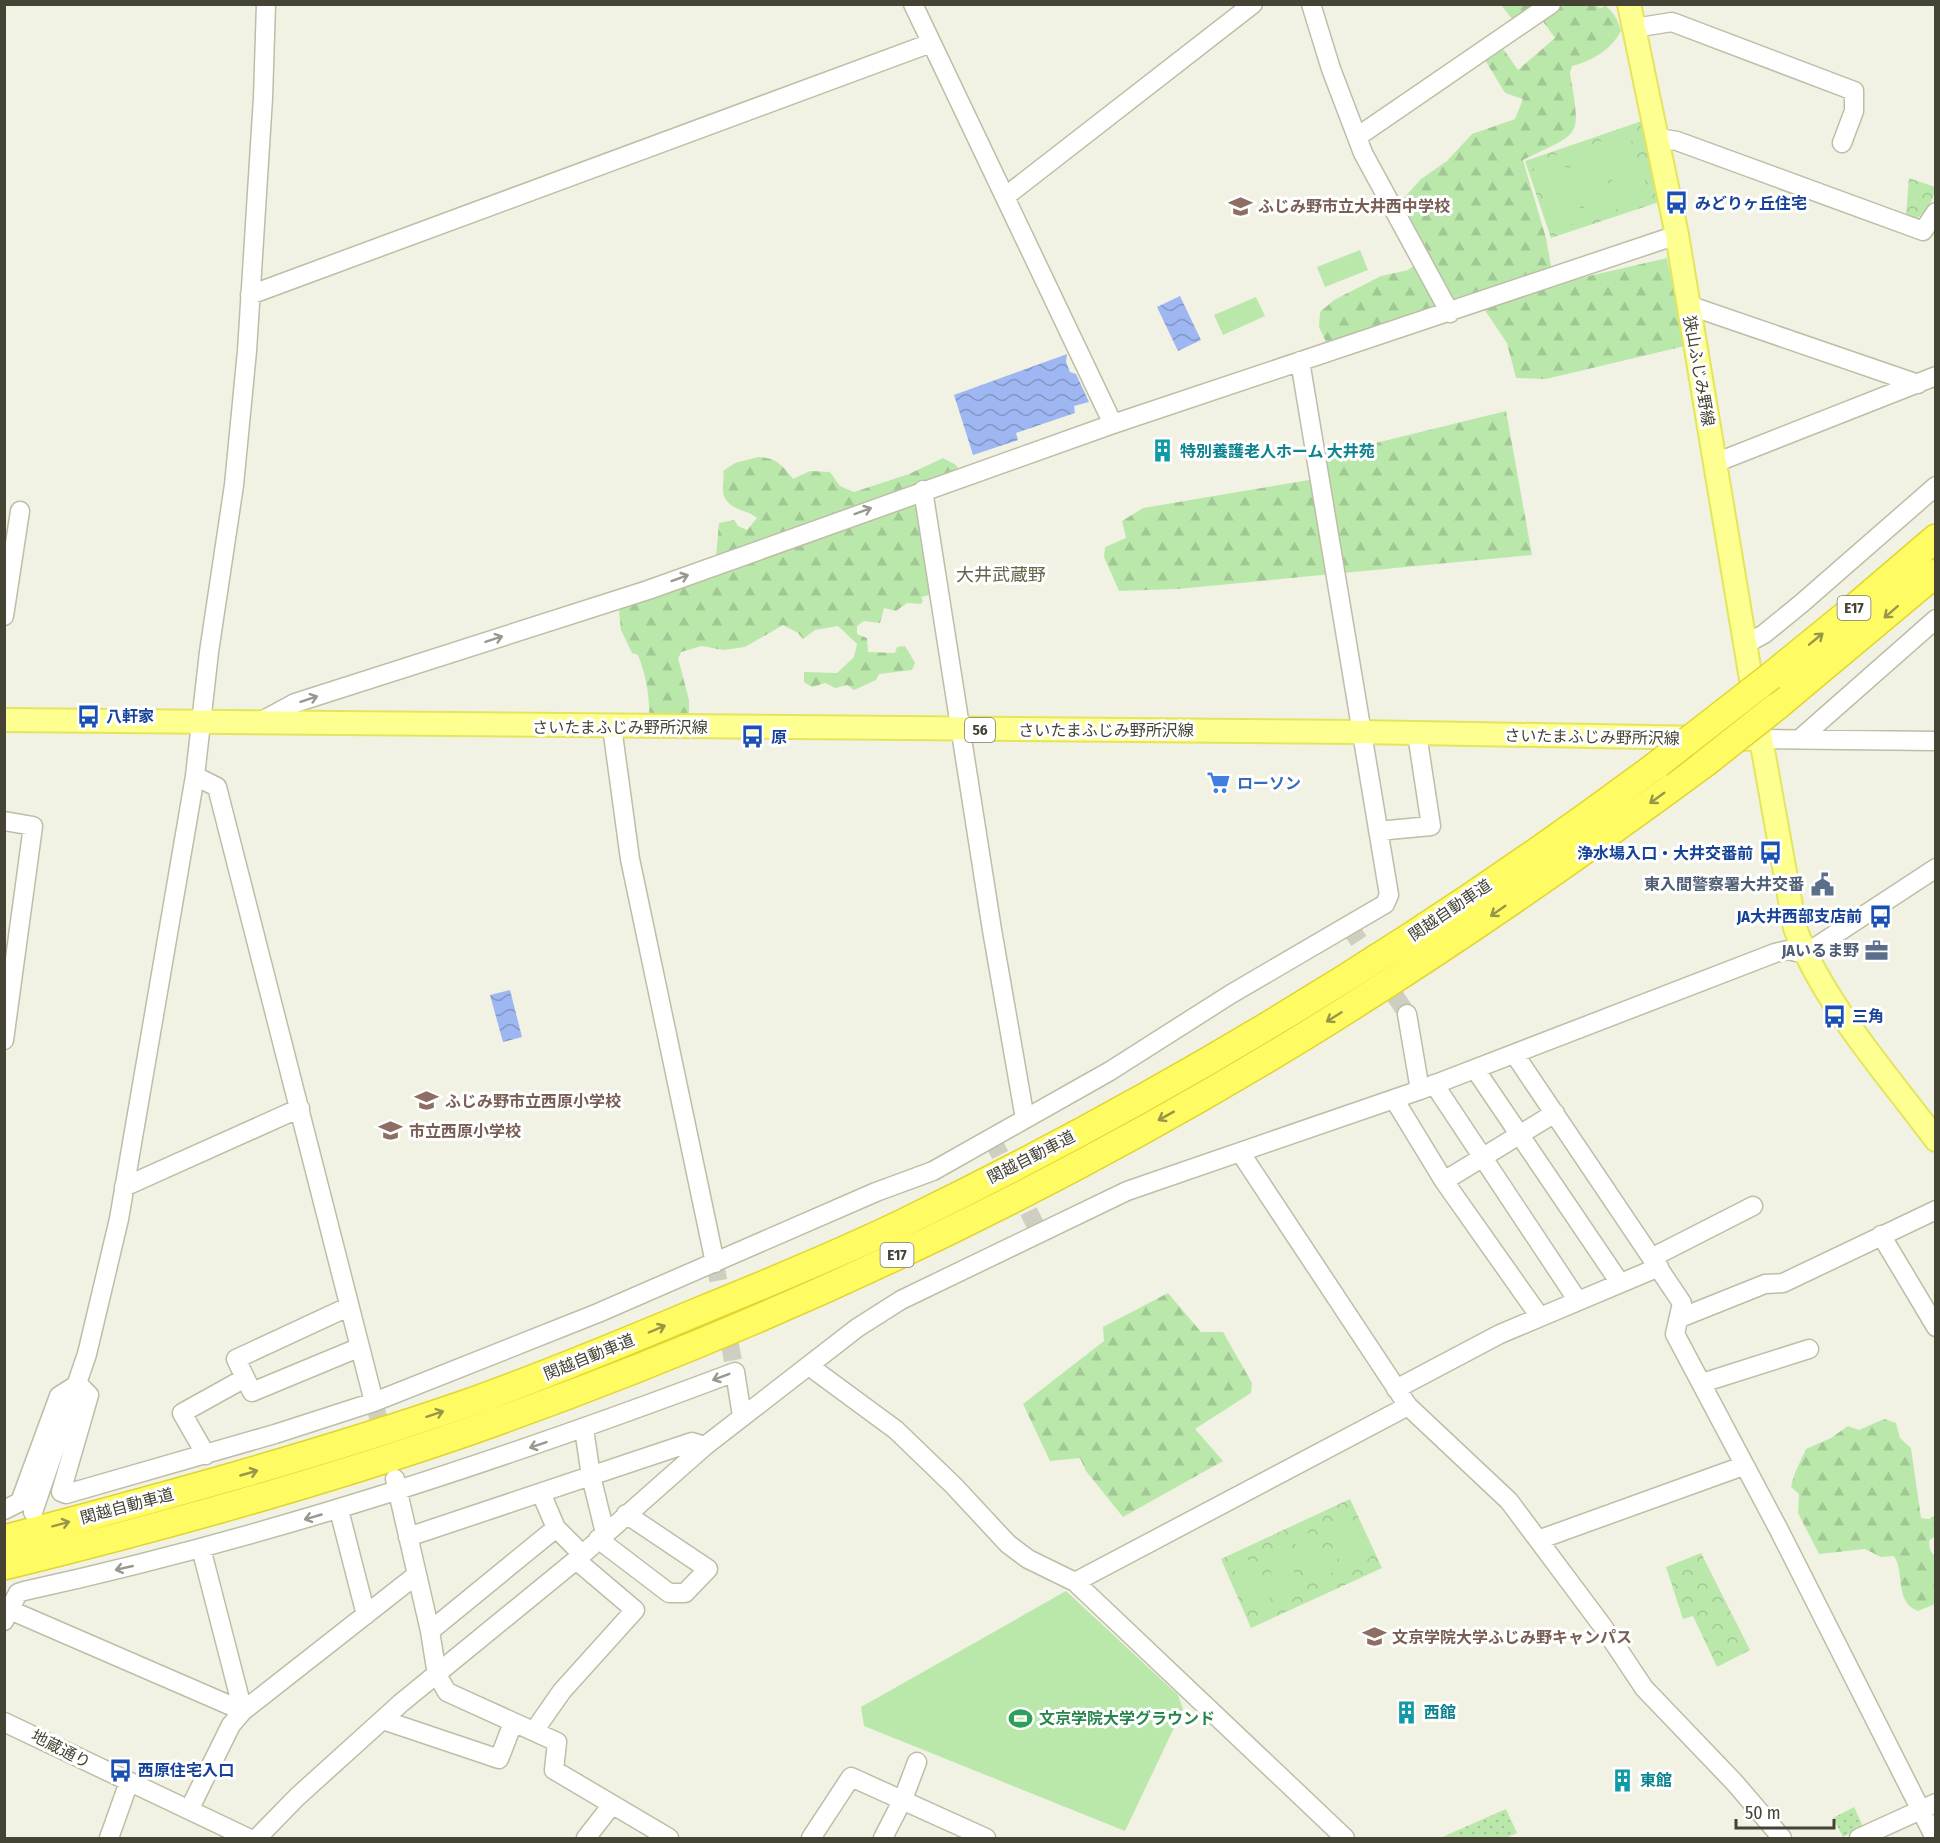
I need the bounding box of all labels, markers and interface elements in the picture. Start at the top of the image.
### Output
bus stop icon: みどりヶ丘住宅 [1664,190,1690,216]
school or university icon: ふじみ野市立大井西中学校 [1227,193,1253,219]
place label: みどりヶ丘住宅 [1695,194,1807,213]
place label: ふじみ野市立大井西中学校 [1258,197,1450,216]
street label: 狭山ふじみ野線 [1680,314,1718,428]
building icon: 特別養護老人ホーム 大井苑 [1149,438,1175,464]
place label: 特別養護老人ホーム 大井苑 [1180,442,1375,461]
one-way arrow [853,505,872,516]
district label: 大井武蔵野 [956,564,1046,586]
one-way arrow [670,572,688,583]
road number: E17 [1838,596,1870,620]
one-way arrow [1884,605,1899,619]
one-way arrow [1808,632,1823,646]
one-way arrow [484,633,503,644]
one-way arrow [299,692,318,703]
bus stop icon: 八軒家 [75,703,101,729]
place label: 八軒家 [106,707,154,726]
street label: さいたまふじみ野所沢線 [532,718,708,737]
road number: 56 [965,718,995,742]
street label: さいたまふじみ野所沢線 [1018,721,1194,740]
bus stop icon: 原 [740,724,766,750]
street label: さいたまふじみ野所沢線 [1504,726,1680,748]
place label: 原 [771,728,787,747]
supermarket icon: ローソン [1206,770,1232,796]
place label: ローソン [1237,774,1301,793]
one-way arrow [1649,792,1665,805]
bus stop icon: 浄水場入口・大井交番前 [1758,840,1784,866]
place label: 浄水場入口・大井交番前 [1577,844,1753,863]
public building icon: 東入間警察署大井交番 [1809,871,1835,897]
street label: 関越自動車道 [1405,875,1495,945]
place label: 東入間警察署大井交番 [1644,875,1804,894]
bus stop icon: JA大井西部支店前 [1867,903,1893,929]
one-way arrow [1490,905,1506,917]
place label: JA大井西部支店前 [1736,907,1862,926]
office icon: JAいるま野 [1864,937,1890,963]
place label: JAいるま野 [1781,941,1859,960]
bus stop icon: 三角 [1821,1003,1847,1029]
place label: 三角 [1852,1007,1884,1026]
one-way arrow [1326,1012,1343,1024]
school or university icon: ふじみ野市立西原小学校 [414,1088,440,1114]
place label: ふじみ野市立西原小学校 [445,1092,621,1111]
one-way arrow [1158,1110,1175,1122]
school or university icon: 市立西原小学校 [378,1118,404,1144]
place label: 市立西原小学校 [409,1122,521,1141]
street label: 関越自動車道 [984,1127,1078,1187]
road number: E17 [880,1243,914,1267]
one-way arrow [647,1323,665,1334]
street label: 関越自動車道 [541,1330,637,1384]
one-way arrow [712,1373,731,1384]
one-way arrow [425,1407,444,1418]
one-way arrow [529,1440,548,1451]
one-way arrow [239,1466,258,1478]
street label: 関越自動車道 [78,1484,176,1528]
one-way arrow [304,1512,323,1523]
one-way arrow [51,1517,70,1529]
one-way arrow [115,1563,135,1574]
school or university icon: 文京学院大学ふじみ野キャンパス [1361,1624,1387,1650]
place label: 文京学院大学ふじみ野キャンパス [1392,1628,1632,1647]
building icon: 西館 [1393,1699,1419,1725]
place label: 西館 [1424,1703,1456,1722]
sports icon: 文京学院大学グラウンド [1008,1705,1034,1731]
place label: 文京学院大学グラウンド [1039,1709,1215,1728]
street label: 地蔵通り [28,1726,94,1772]
bus stop icon: 西原住宅入口 [107,1757,133,1783]
place label: 西原住宅入口 [138,1761,234,1780]
building icon: 東館 [1609,1767,1635,1793]
place label: 東館 [1640,1771,1672,1790]
scale bar [1736,1792,1834,1830]
text: 50 m [1745,1802,1781,1824]

